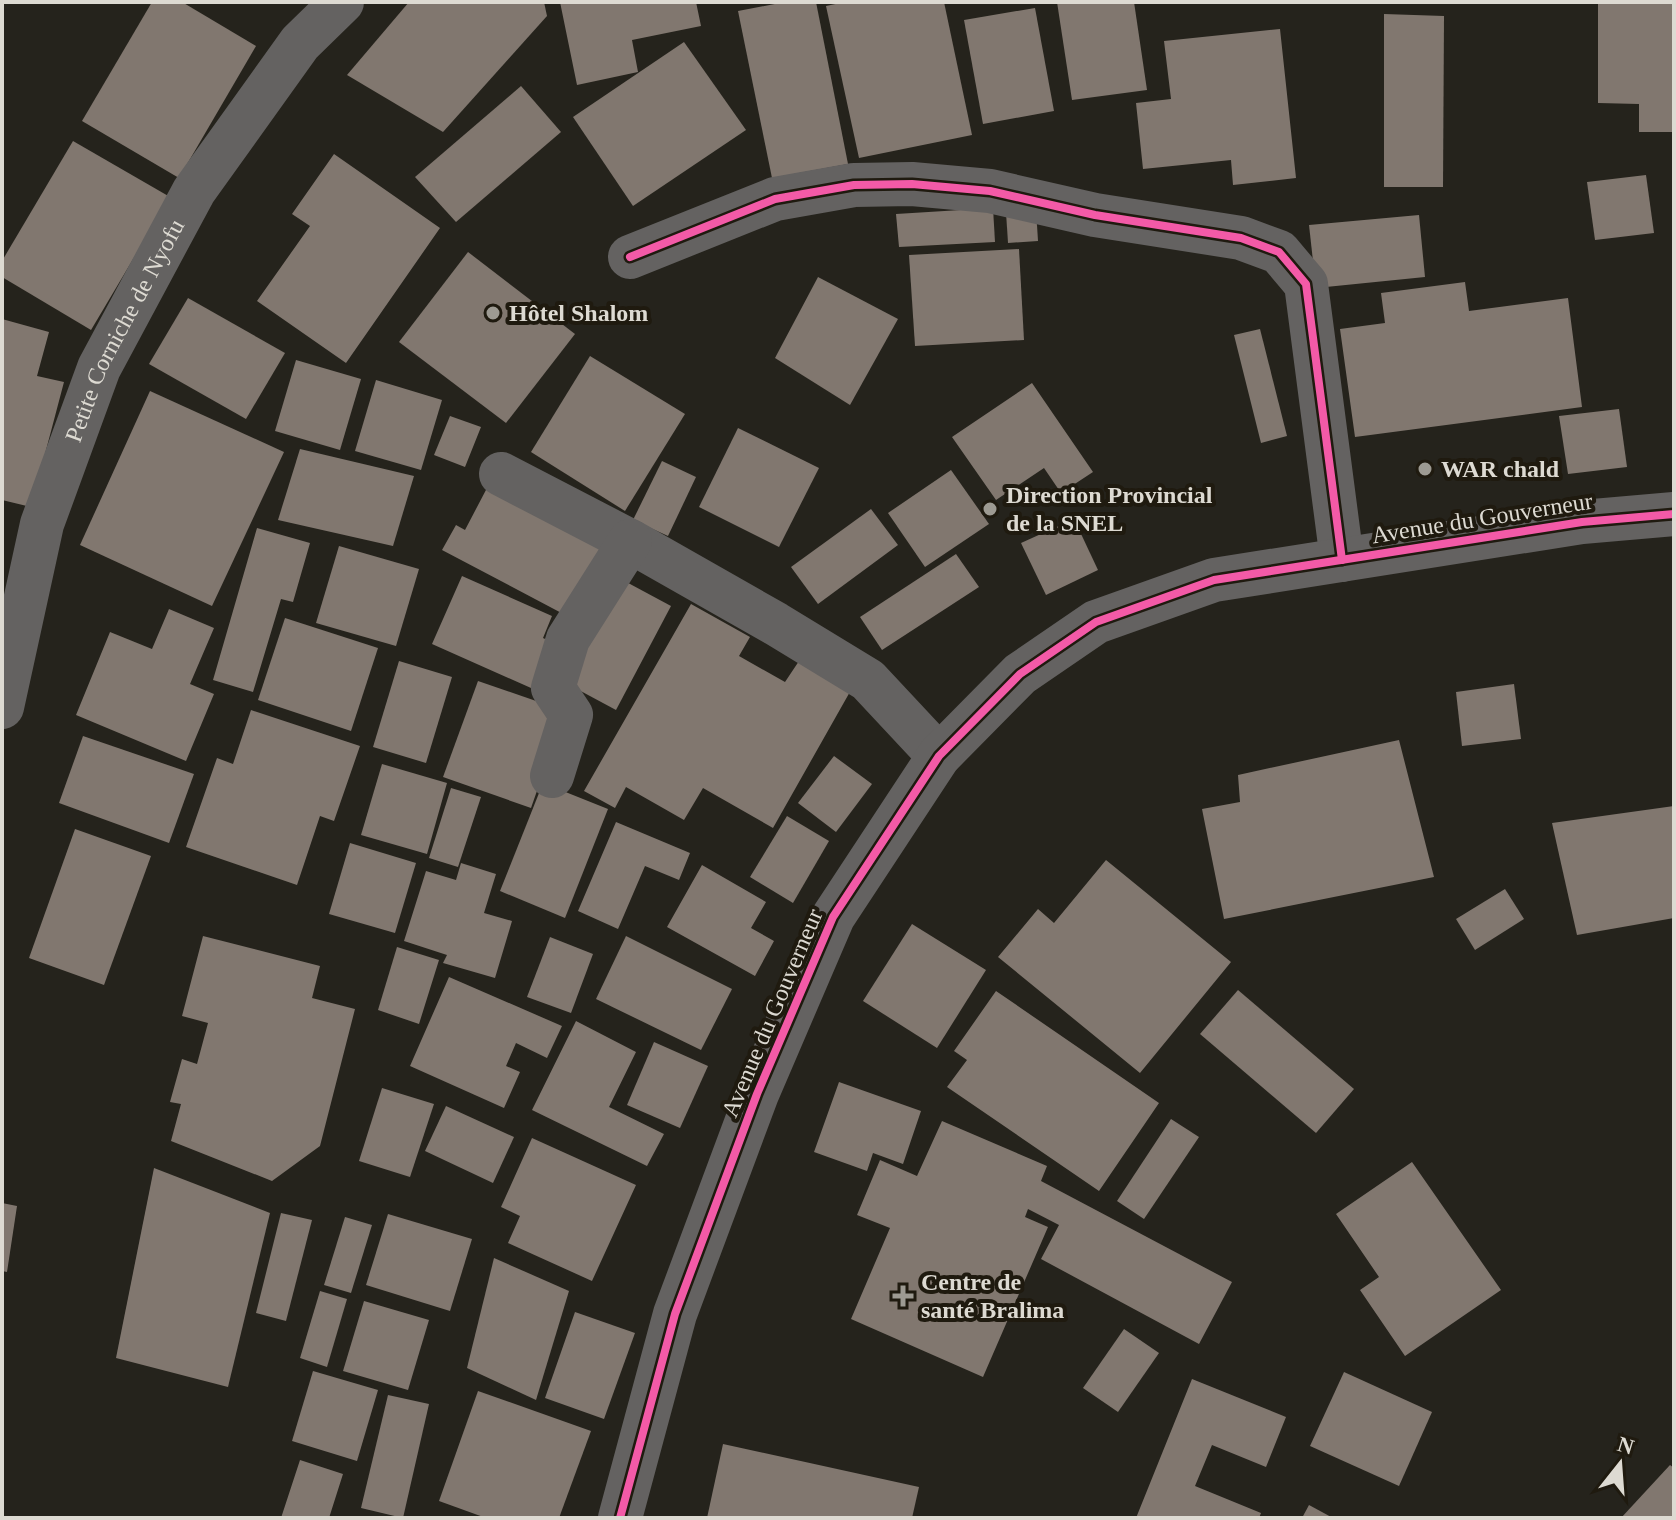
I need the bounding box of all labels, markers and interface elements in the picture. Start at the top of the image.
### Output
street label: Petite Corniche de Nyofu [60,215,189,445]
place label: Hôtel Shalom [509,300,648,326]
marker: Hôtel Shalom [484,304,502,322]
place label: WAR chald [1441,456,1560,482]
marker: WAR chald [1416,460,1434,478]
place label: Direction Provincial de la SNEL [1006,482,1213,536]
street label: Avenue du Gouverneur [1370,488,1594,548]
marker: Direction Provincial de la SNEL [981,500,999,518]
street label: Avenue du Gouverneur [716,905,828,1121]
place label: Centre de santé Bralima [921,1269,1064,1323]
marker: Centre de santé Bralima [892,1285,914,1307]
north arrow [1580,1424,1660,1504]
text: N [1614,1431,1637,1460]

